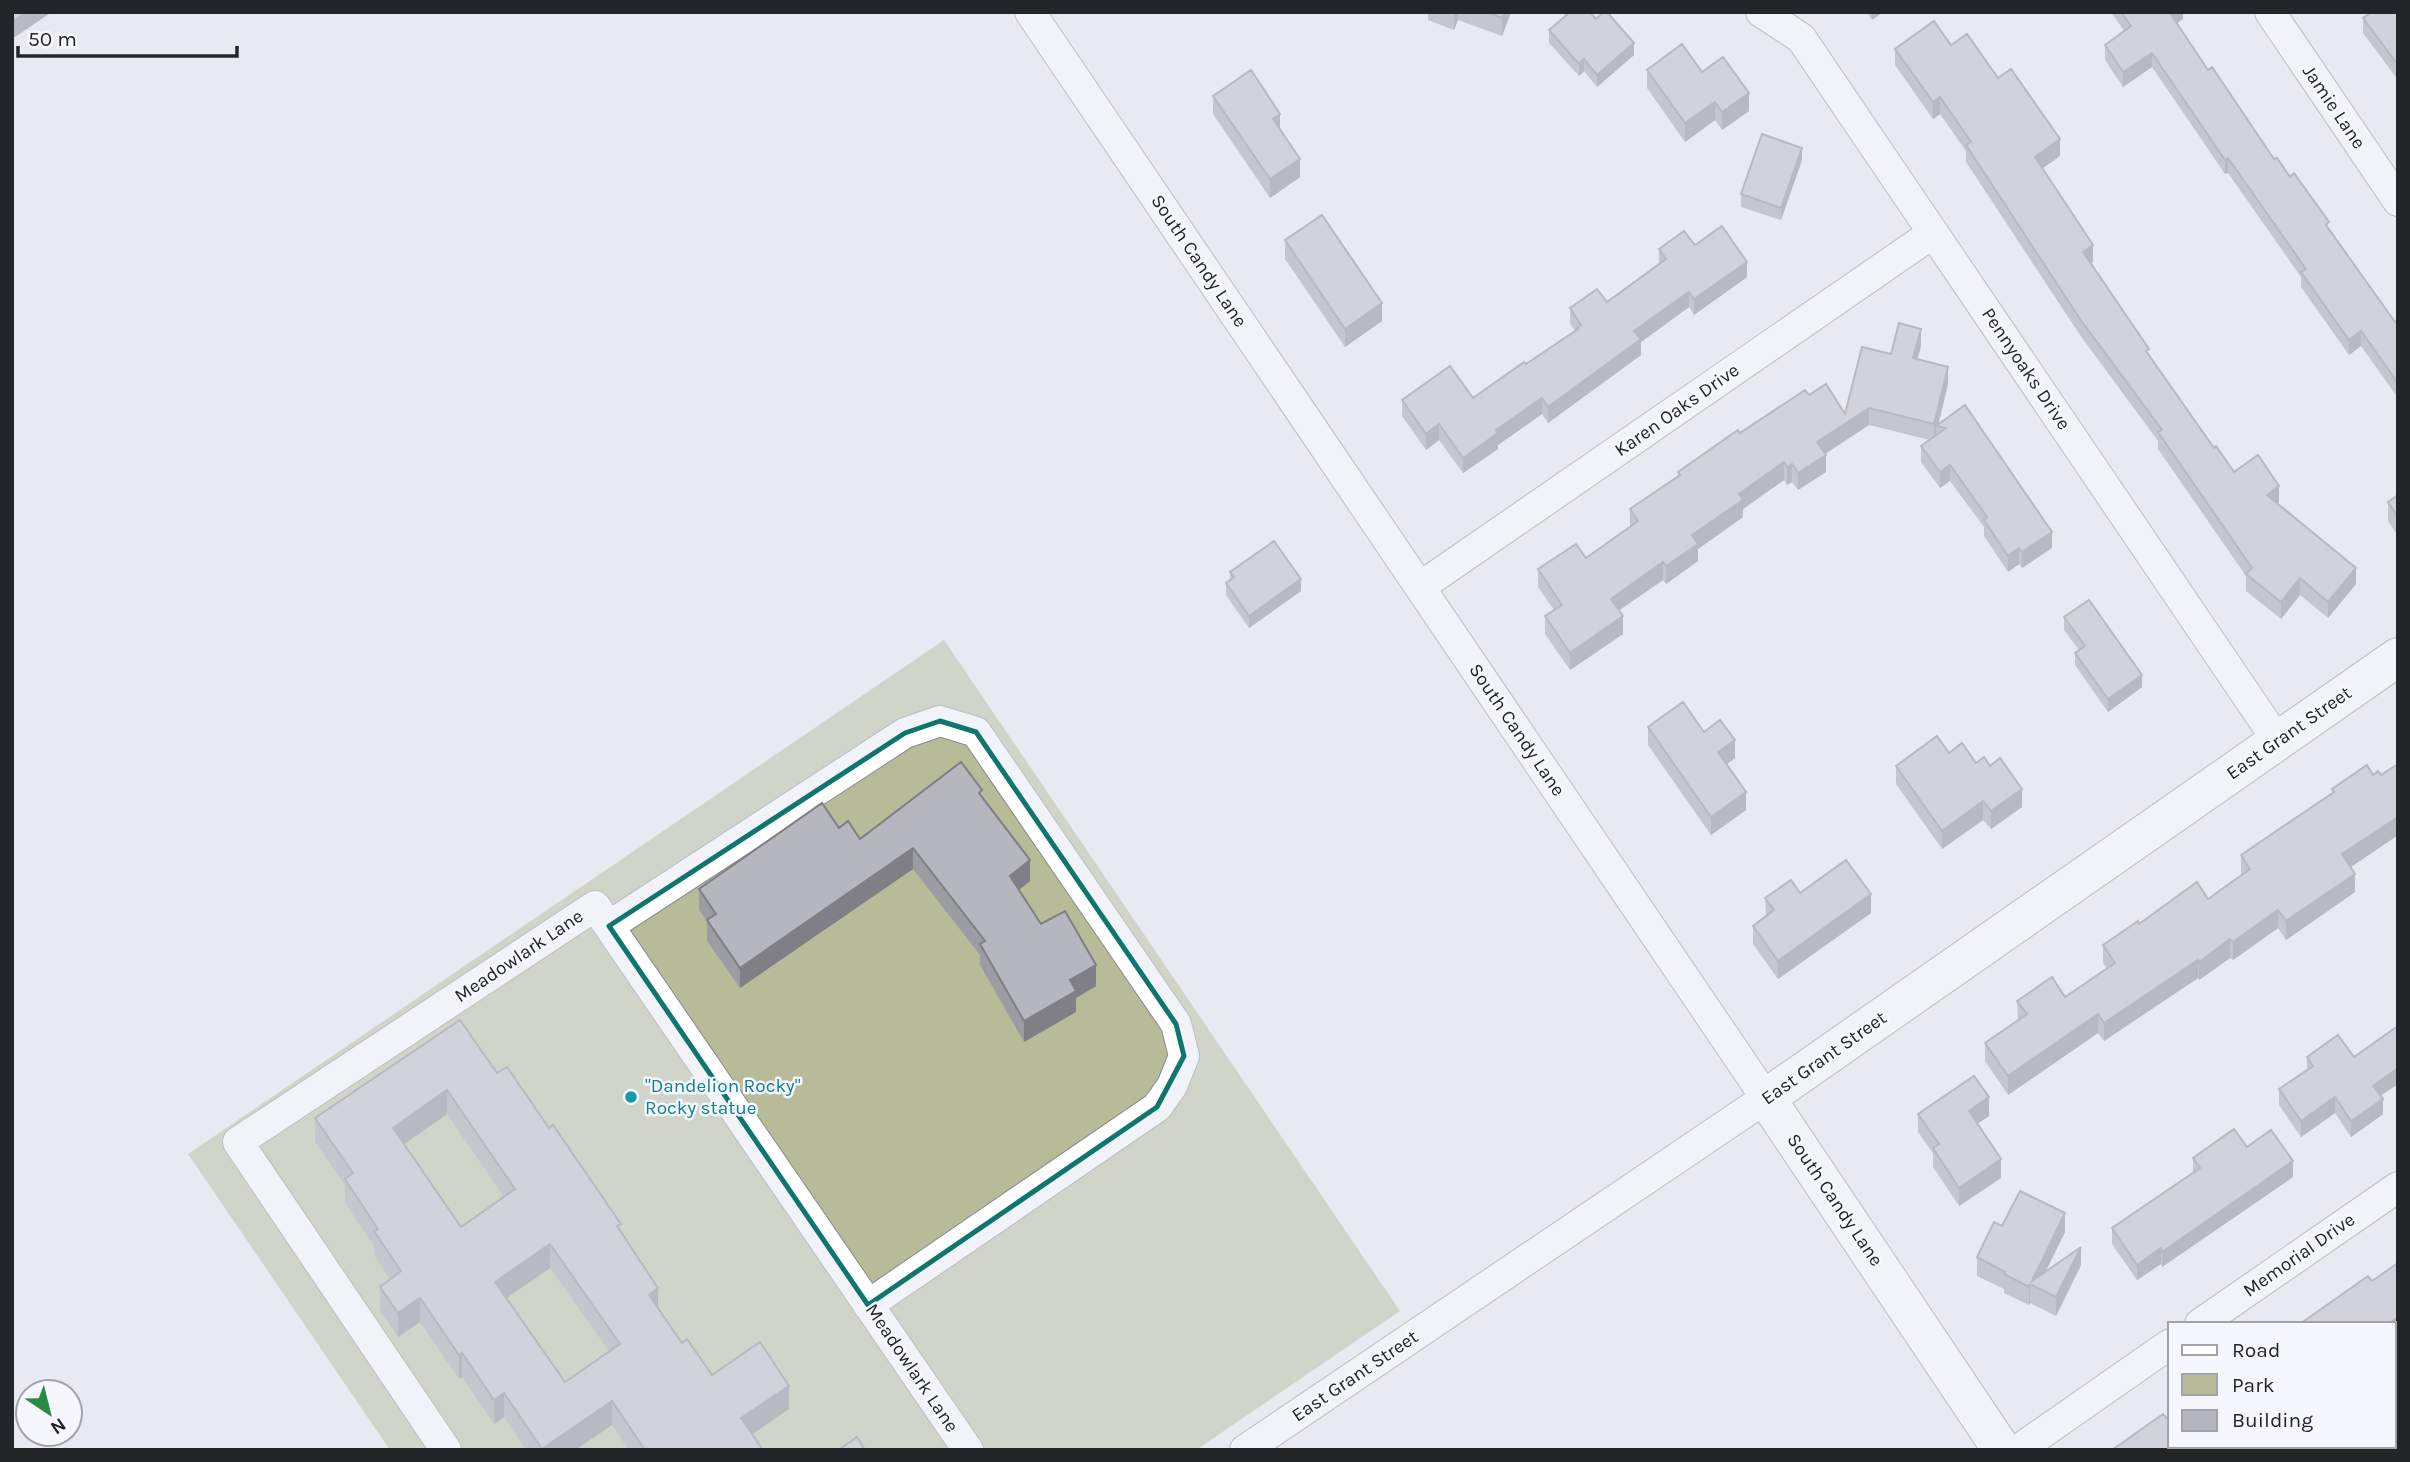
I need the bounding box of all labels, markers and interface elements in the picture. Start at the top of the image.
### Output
scale bar [18,14,236,58]
text: 50 m [28,27,77,51]
street label: Jamie Lane [2298,61,2370,153]
street label: South Candy Lane [1146,190,1252,332]
street label: Pennyoaks Drive [1977,304,2075,434]
street label: Karen Oaks Drive [1611,359,1743,461]
street label: South Candy Lane [1464,659,1570,801]
street label: East Grant Street [2222,682,2356,784]
street label: Meadowlark Lane [451,905,587,1007]
street label: East Grant Street [1757,1007,1891,1109]
place label: "Dandelion Rocky" Rocky statue [645,1075,801,1119]
marker: "Dandelion Rocky" Rocky statue [623,1089,639,1105]
street label: South Candy Lane [1782,1129,1888,1271]
street label: Memorial Drive [2239,1208,2359,1302]
street label: Meadowlark Lane [861,1300,963,1436]
legend [2168,1322,2396,1448]
street label: East Grant Street [1288,1326,1422,1426]
text: Road [2232,1338,2280,1362]
text: Park [2232,1373,2275,1397]
north arrow [14,1378,84,1448]
text: Building [2232,1408,2313,1432]
text: N [46,1413,70,1439]

